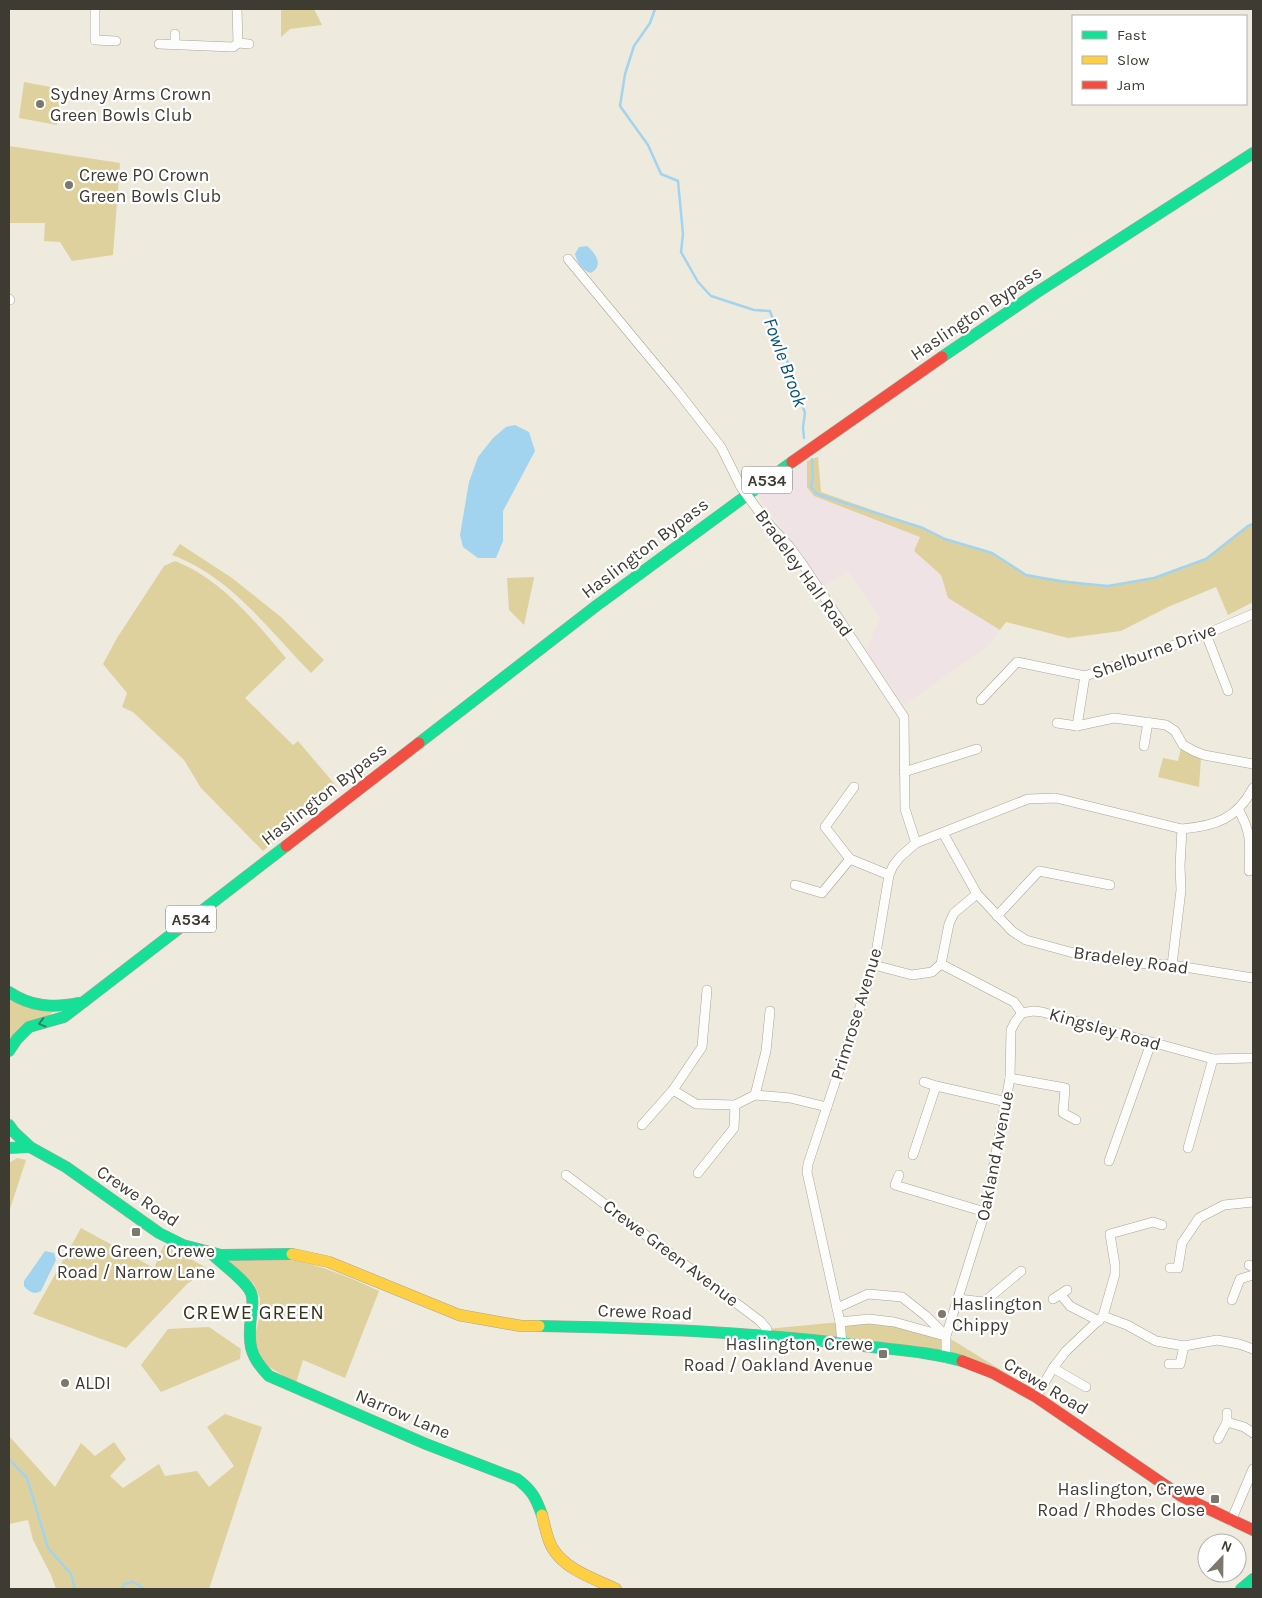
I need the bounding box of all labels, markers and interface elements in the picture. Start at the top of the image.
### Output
legend [1072,15,1247,105]
text: Fast [1117,26,1147,44]
text: Slow [1117,51,1149,69]
text: Jam [1117,76,1145,94]
place label: Sydney Arms Crown Green Bowls Club [50,83,211,126]
marker: Sydney Arms Crown Green Bowls Club [34,98,46,110]
place label: Crewe PO Crown Green Bowls Club [79,164,221,207]
marker: Crewe PO Crown Green Bowls Club [63,179,75,191]
street label: Haslington Bypass [906,261,1046,365]
water label: Fowle Brook [759,315,811,410]
road number: A534 [742,466,792,494]
street label: Haslington Bypass [577,493,713,603]
street label: Bradeley Hall Road [750,505,858,641]
street label: Shelburne Drive [1089,618,1219,684]
street label: Haslington Bypass [257,738,391,850]
road number: A534 [166,906,216,932]
street label: Bradeley Road [1072,941,1190,979]
street label: Primrose Avenue [825,945,887,1083]
street label: Kingsley Road [1047,1003,1163,1055]
one-way arrow [38,1017,46,1028]
street label: Oakland Avenue [972,1089,1018,1223]
street label: Crewe Road [93,1160,183,1232]
street label: Crewe Green Avenue [599,1195,743,1311]
marker: Crewe Green, Crewe Road / Narrow Lane [130,1226,142,1238]
place label: Crewe Green, Crewe Road / Narrow Lane [57,1240,215,1283]
place label: Haslington Chippy [952,1293,1042,1336]
street label: Crewe Road [597,1299,693,1325]
district label: CREWE GREEN [183,1301,325,1324]
marker: Haslington Chippy [936,1308,948,1320]
place label: Haslington, Crewe Road / Oakland Avenue [684,1333,873,1376]
marker: Haslington, Crewe Road / Oakland Avenue [877,1348,889,1360]
street label: Crewe Road [1000,1352,1092,1420]
place label: ALDI [75,1372,111,1394]
marker: ALDI [59,1377,71,1389]
street label: Narrow Lane [352,1384,454,1444]
place label: Haslington, Crewe Road / Rhodes Close [1037,1478,1205,1521]
marker: Haslington, Crewe Road / Rhodes Close [1209,1493,1221,1505]
north arrow [1197,1533,1247,1583]
text: N [1219,1537,1235,1556]

